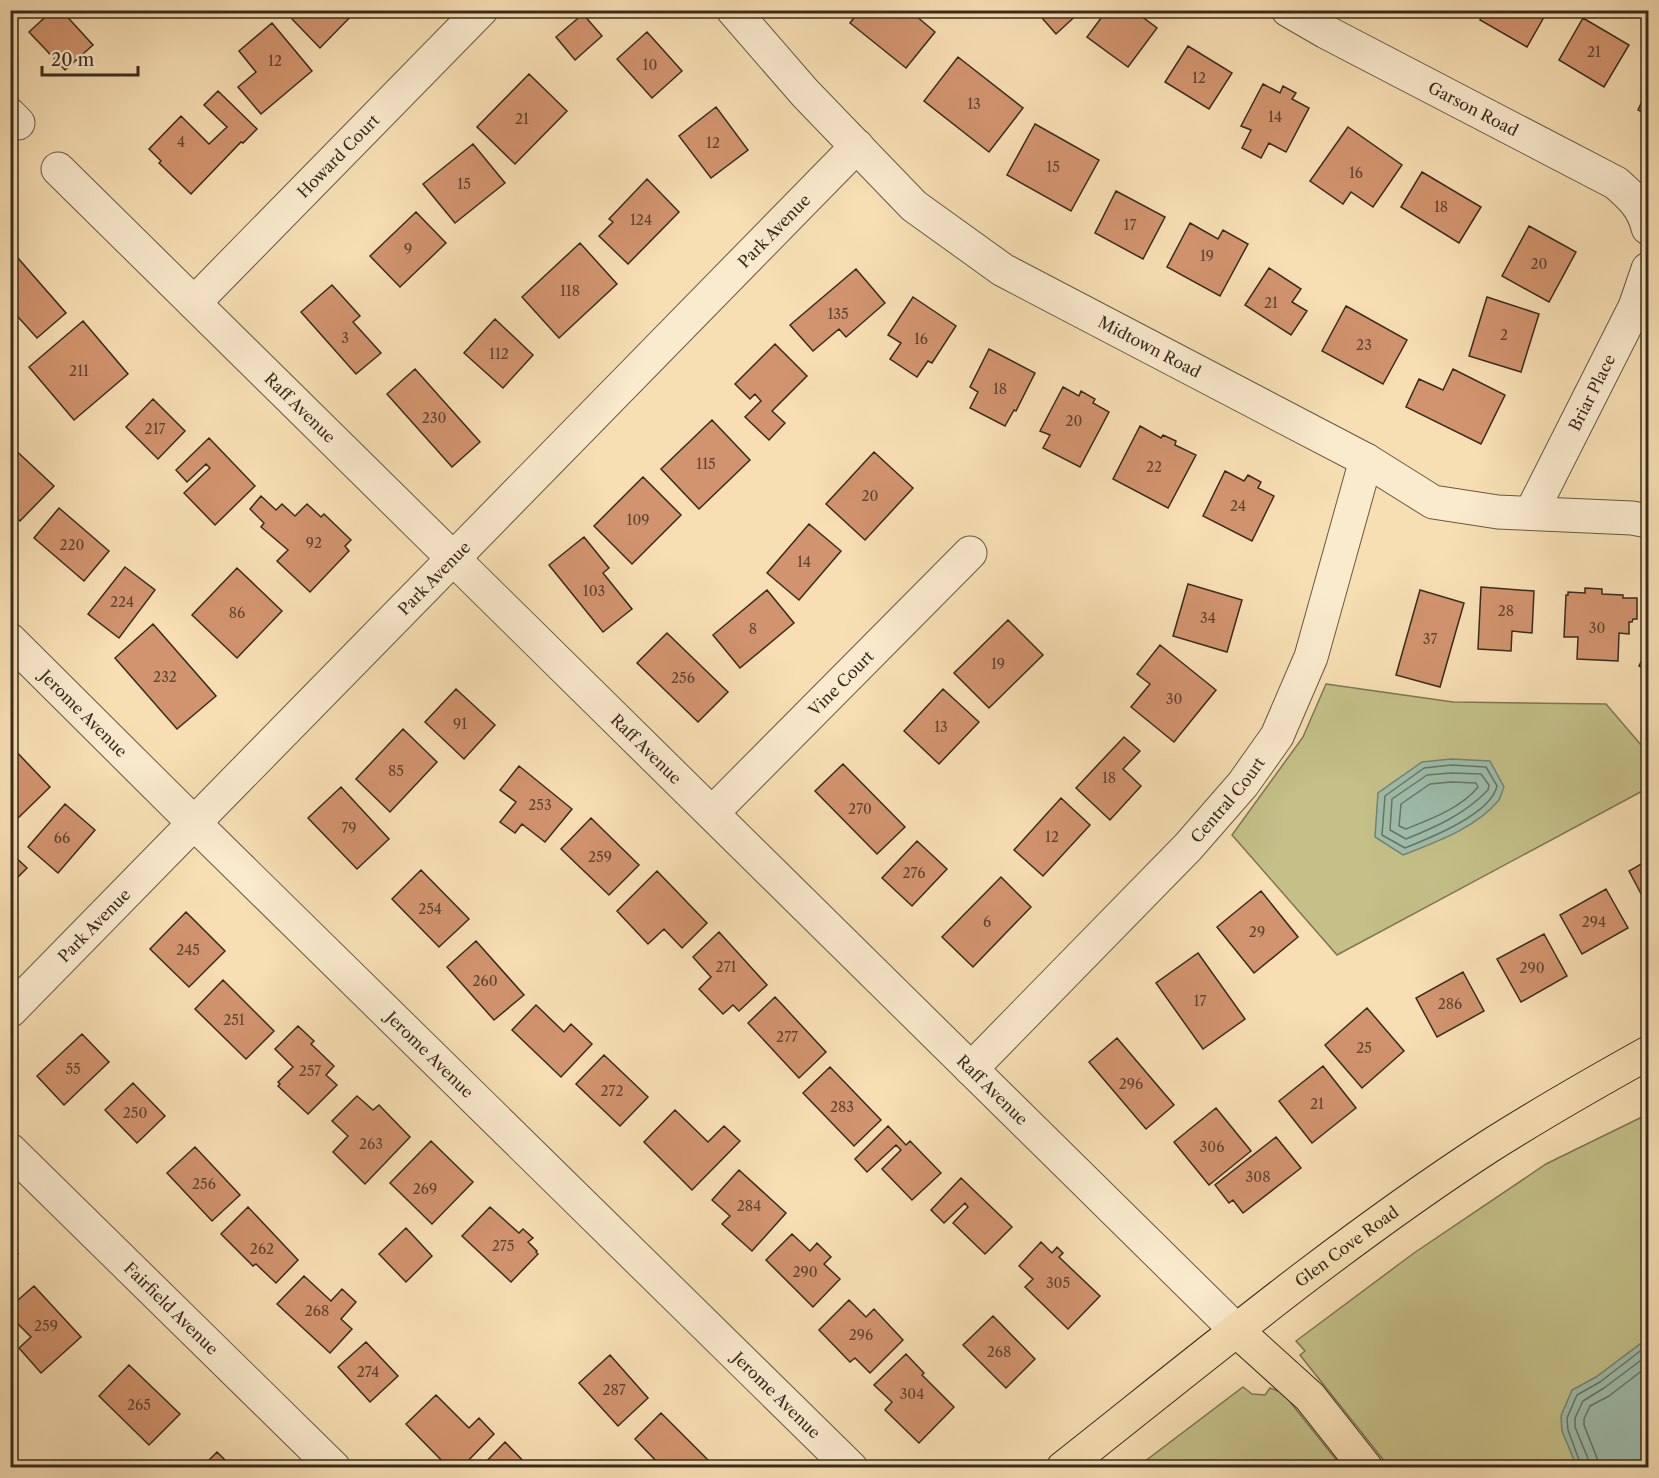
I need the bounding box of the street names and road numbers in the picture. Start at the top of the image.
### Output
street label: Garson Road [1425,77,1522,140]
street label: Howard Court [293,110,384,202]
street label: Park Avenue [734,190,814,272]
street label: Midtown Road [1095,312,1205,382]
street label: Briar Place [1564,351,1620,434]
street label: Raff Avenue [260,368,340,447]
street label: Park Avenue [394,537,474,619]
street label: Vine Court [803,646,878,721]
street label: Jerome Avenue [34,664,132,761]
street label: Raff Avenue [607,710,686,788]
street label: Central Court [1186,753,1269,847]
street label: Park Avenue [54,884,134,966]
street label: Jerome Avenue [380,1005,478,1102]
street label: Raff Avenue [953,1051,1032,1129]
street label: Glen Cove Road [1291,1201,1402,1291]
street label: Fairfield Avenue [120,1258,223,1359]
street label: Jerome Avenue [726,1345,825,1443]

